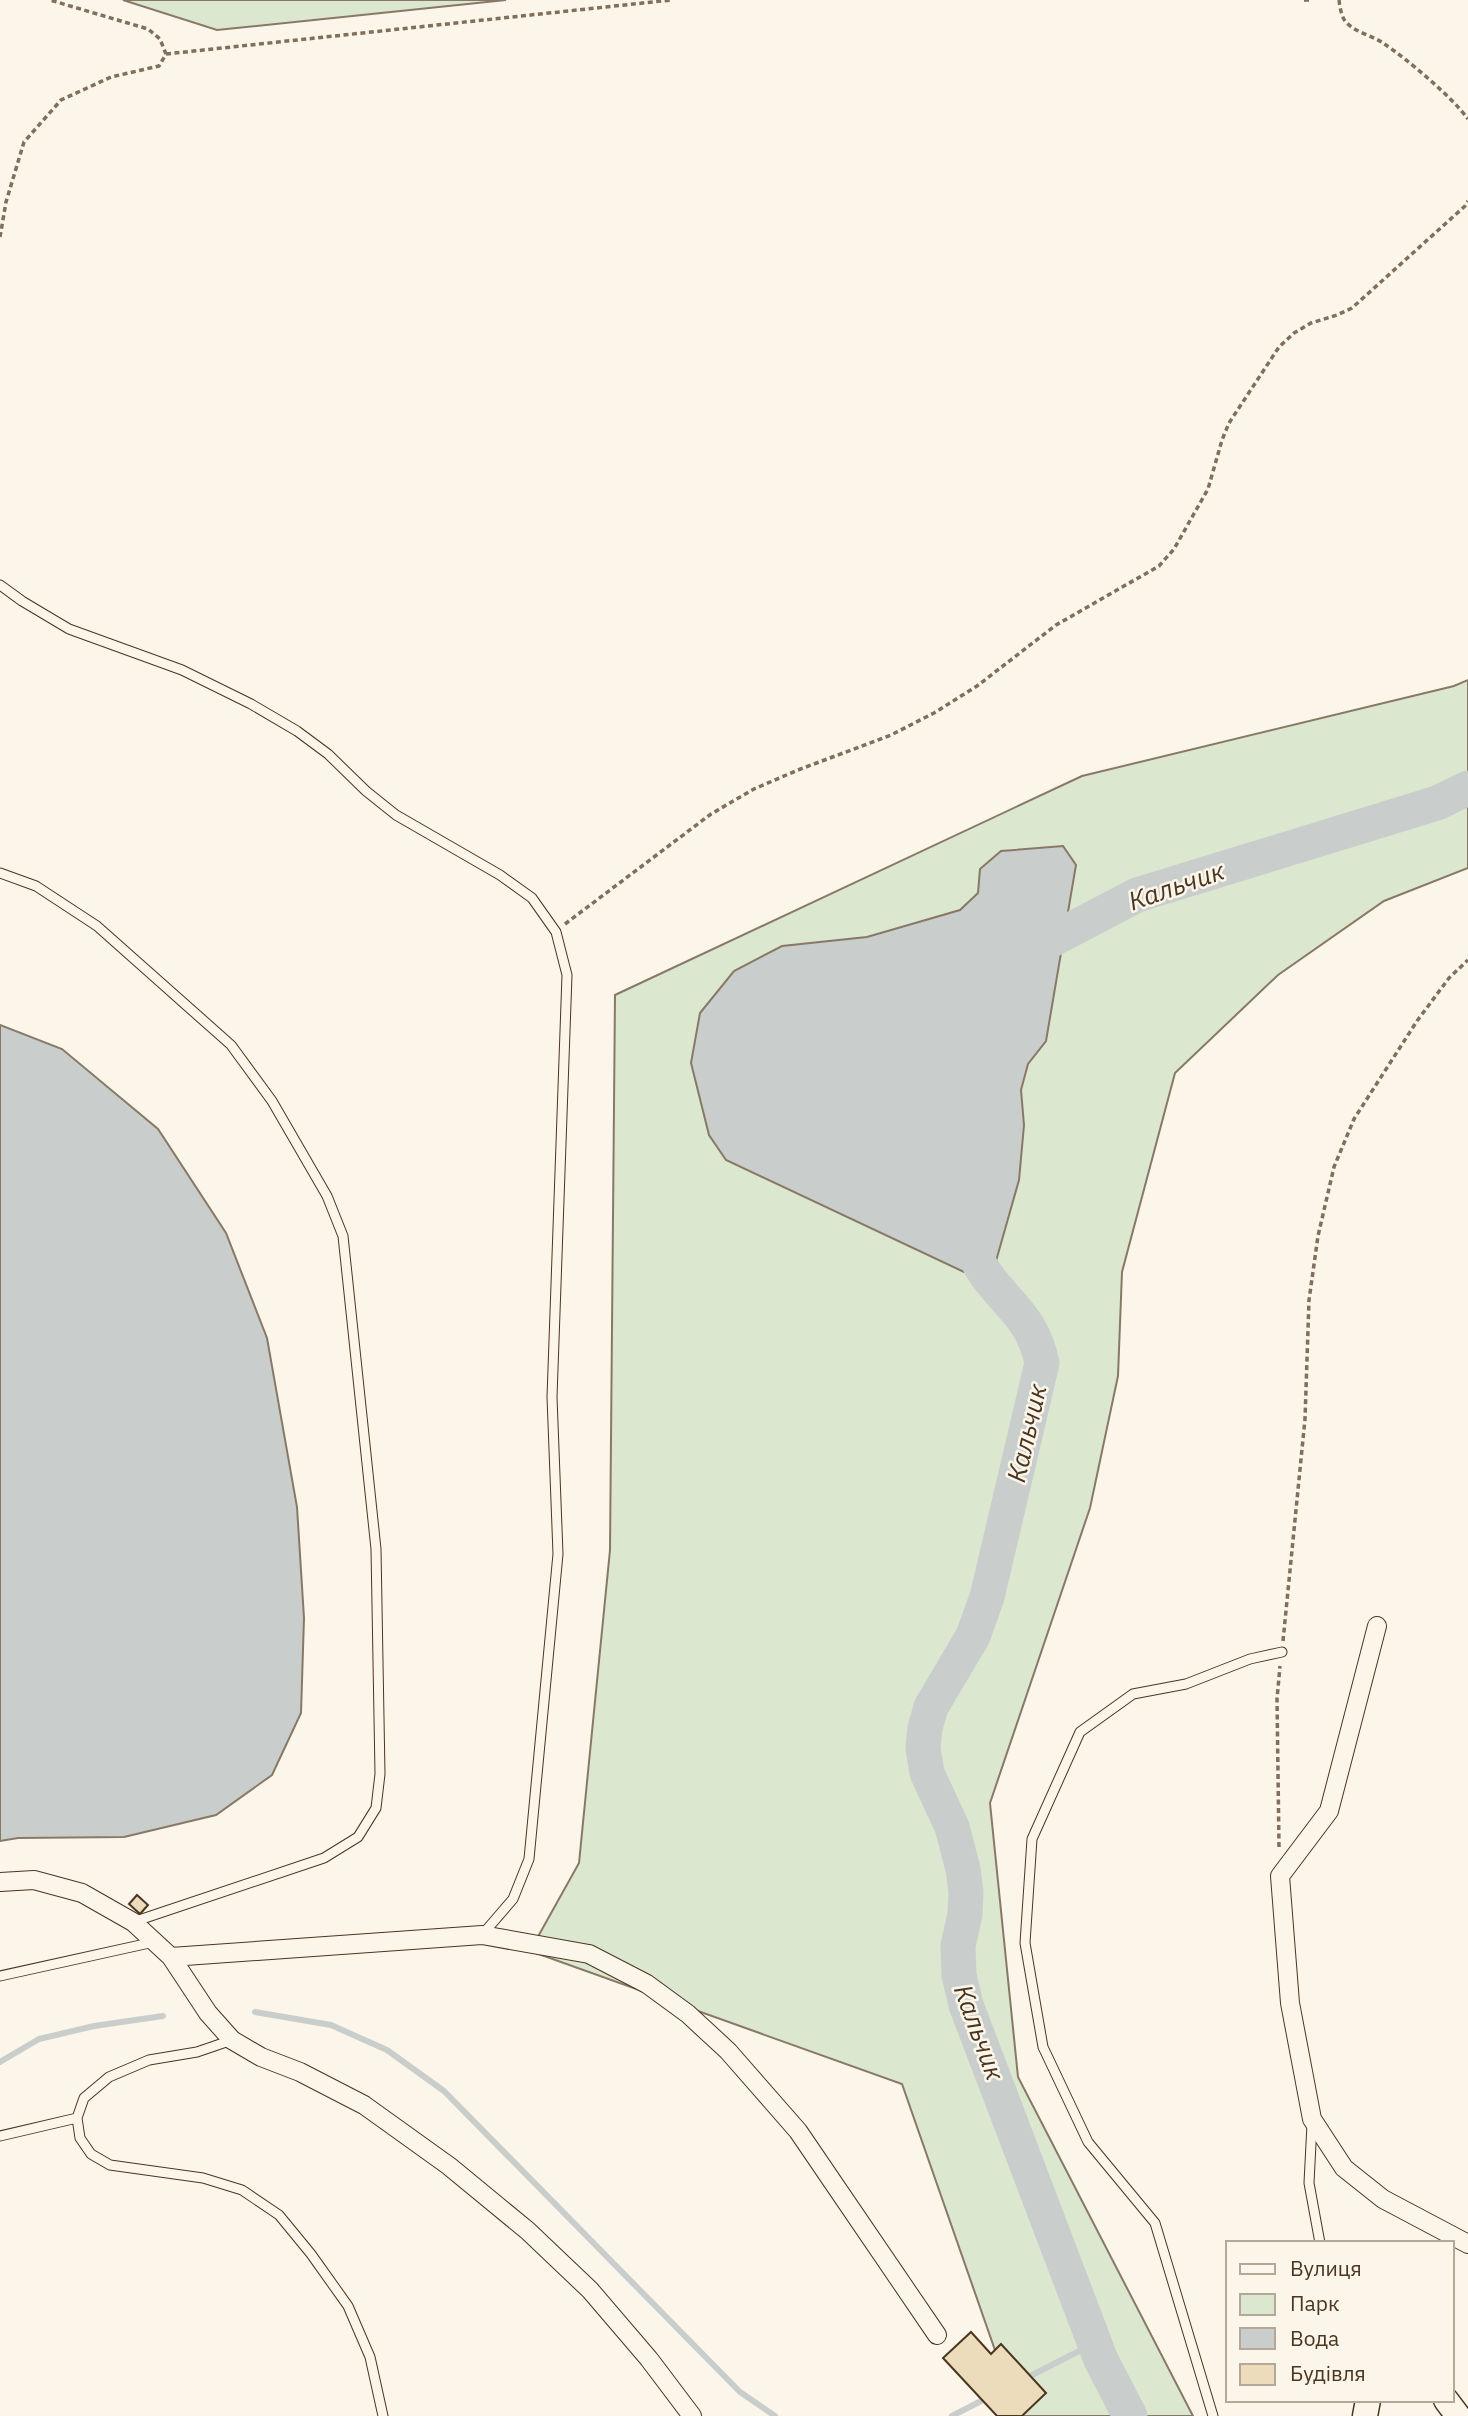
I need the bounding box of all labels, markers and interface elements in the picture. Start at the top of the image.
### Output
water label: Кальчик [1123,852,1230,917]
water label: Кальчик [998,1380,1054,1485]
water label: Кальчик [947,1979,1013,2086]
legend [1226,2241,1454,2402]
text: Вулиця [1290,2254,1362,2282]
text: Парк [1290,2289,1340,2317]
text: Вода [1290,2324,1339,2352]
text: Будівля [1290,2359,1366,2387]

